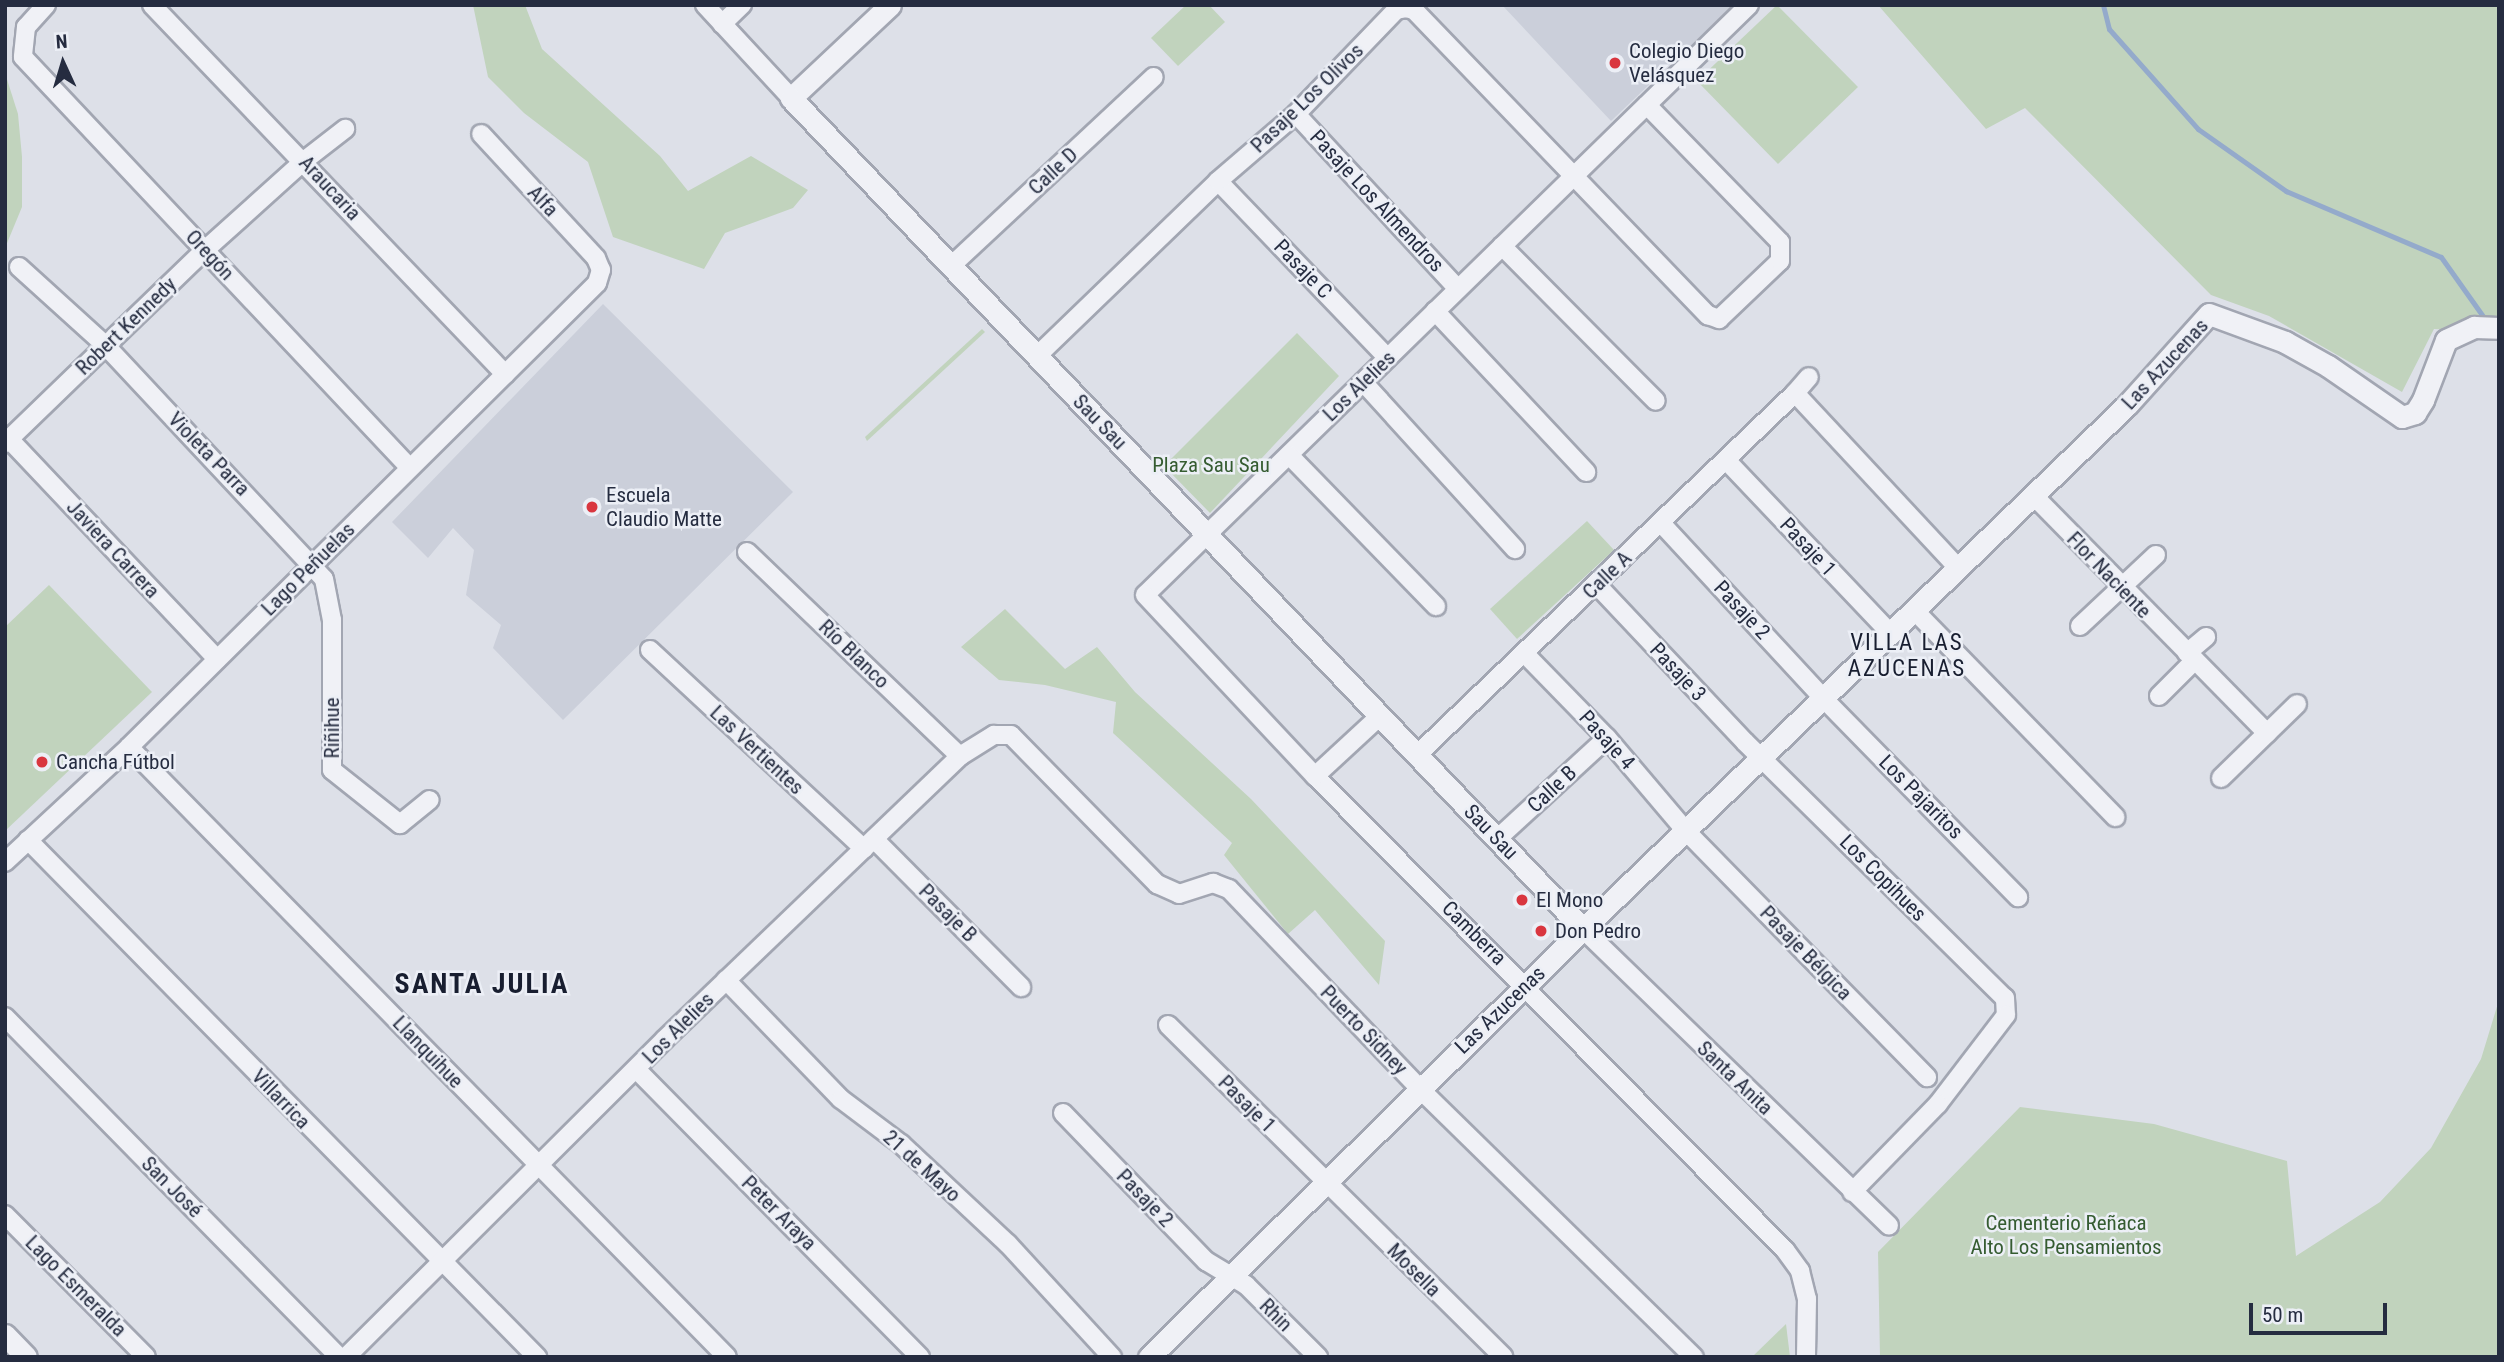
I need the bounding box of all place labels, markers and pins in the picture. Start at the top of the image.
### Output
place label: Colegio Diego Velásquez [1629,38,1744,88]
marker: Colegio Diego Velásquez [1607,55,1623,71]
place label: Escuela Claudio Matte [606,482,722,532]
marker: Escuela Claudio Matte [584,499,600,515]
place label: Cancha Fútbol [56,749,175,775]
marker: Cancha Fútbol [34,754,50,770]
place label: El Mono [1536,887,1603,913]
marker: El Mono [1514,892,1530,908]
place label: Don Pedro [1555,918,1641,944]
marker: Don Pedro [1533,923,1549,939]

